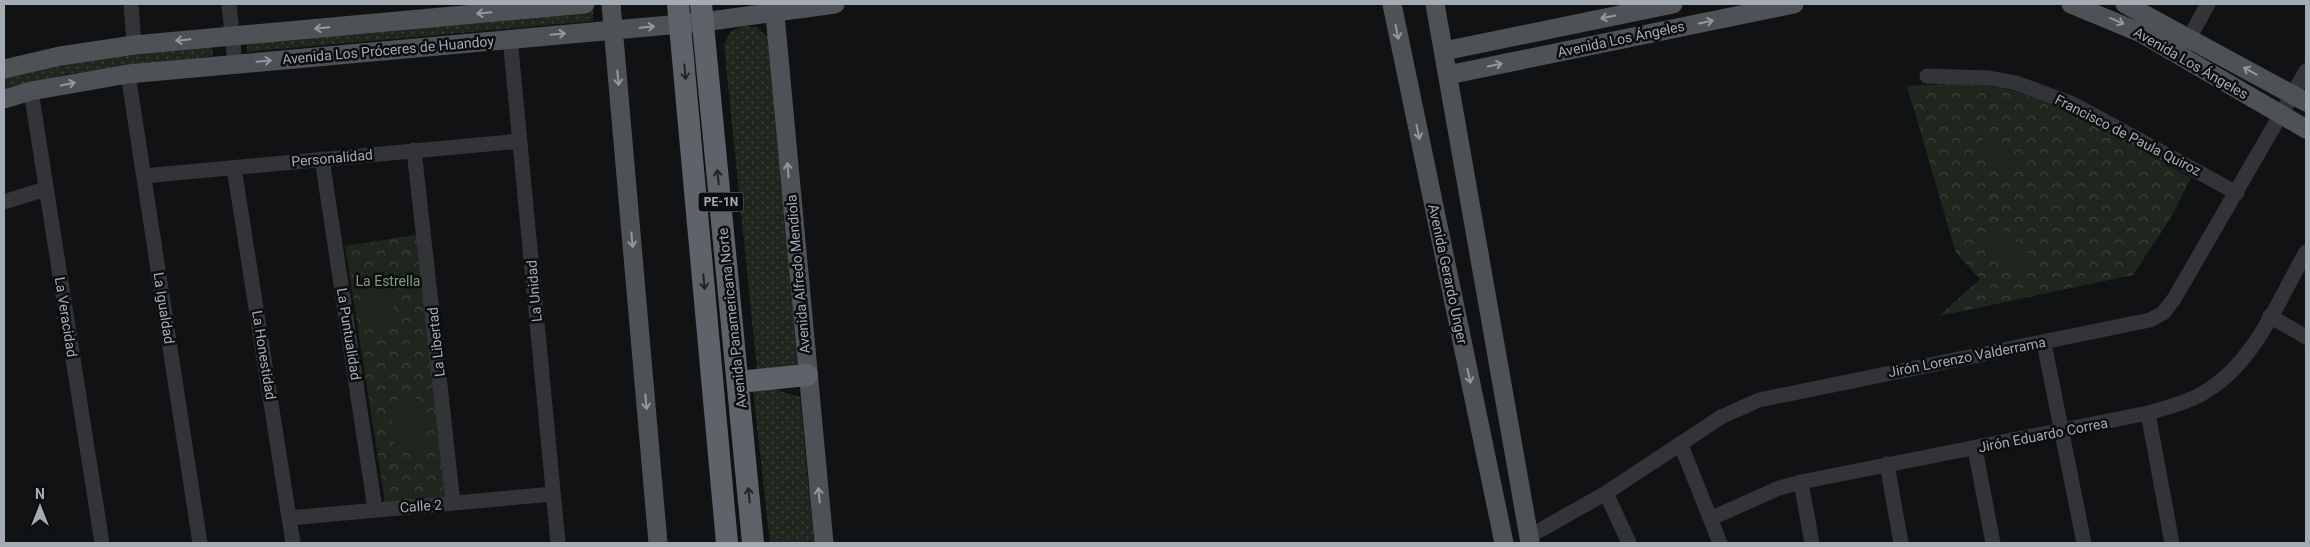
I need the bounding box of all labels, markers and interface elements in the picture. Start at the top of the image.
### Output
one-way arrow [476,9,492,18]
one-way arrow [1601,13,1617,22]
one-way arrow [1697,16,1713,26]
street label: Avenida Los Ángeles [1556,17,1686,60]
one-way arrow [2109,17,2124,27]
one-way arrow [638,22,654,32]
one-way arrow [314,23,330,32]
street label: Avenida Los Ángeles [2131,23,2252,102]
one-way arrow [1393,24,1402,40]
one-way arrow [550,30,566,39]
street label: Avenida Los Próceres de Huandoy [282,33,495,67]
one-way arrow [176,36,192,45]
one-way arrow [256,57,272,66]
one-way arrow [1487,60,1503,69]
one-way arrow [680,64,689,80]
one-way arrow [2243,66,2258,76]
one-way arrow [613,70,622,86]
one-way arrow [60,78,76,88]
street label: Francisco de Paula Quiroz [2052,91,2204,179]
one-way arrow [1413,123,1423,139]
street label: Personalidad [291,146,373,170]
one-way arrow [784,162,793,178]
one-way arrow [714,169,723,185]
road number: PE-1N [698,192,744,212]
street label: Avenida Alfredo Mendiola [783,194,813,354]
street label: Avenida Gerardo Unger [1425,202,1471,346]
street label: Avenida Panamericana Norte [715,227,749,409]
one-way arrow [627,232,636,248]
street label: La Unidad [523,259,545,323]
street label: La Igualdad [150,271,178,345]
park label: La Estrella [356,273,420,289]
one-way arrow [699,273,709,289]
street label: La Veracidad [52,276,80,358]
street label: La Puntualidad [334,287,364,381]
street label: La Libertad [424,306,448,378]
street label: La Honestidad [249,309,279,401]
street label: Jirón Lorenzo Valderrama [1887,334,2047,380]
one-way arrow [1465,368,1475,384]
one-way arrow [641,394,651,410]
street label: Jirón Eduardo Correa [1977,415,2109,455]
north arrow [15,482,65,532]
text: N [35,486,45,502]
one-way arrow [744,487,754,503]
one-way arrow [814,487,824,503]
street label: Calle 2 [399,497,443,515]

